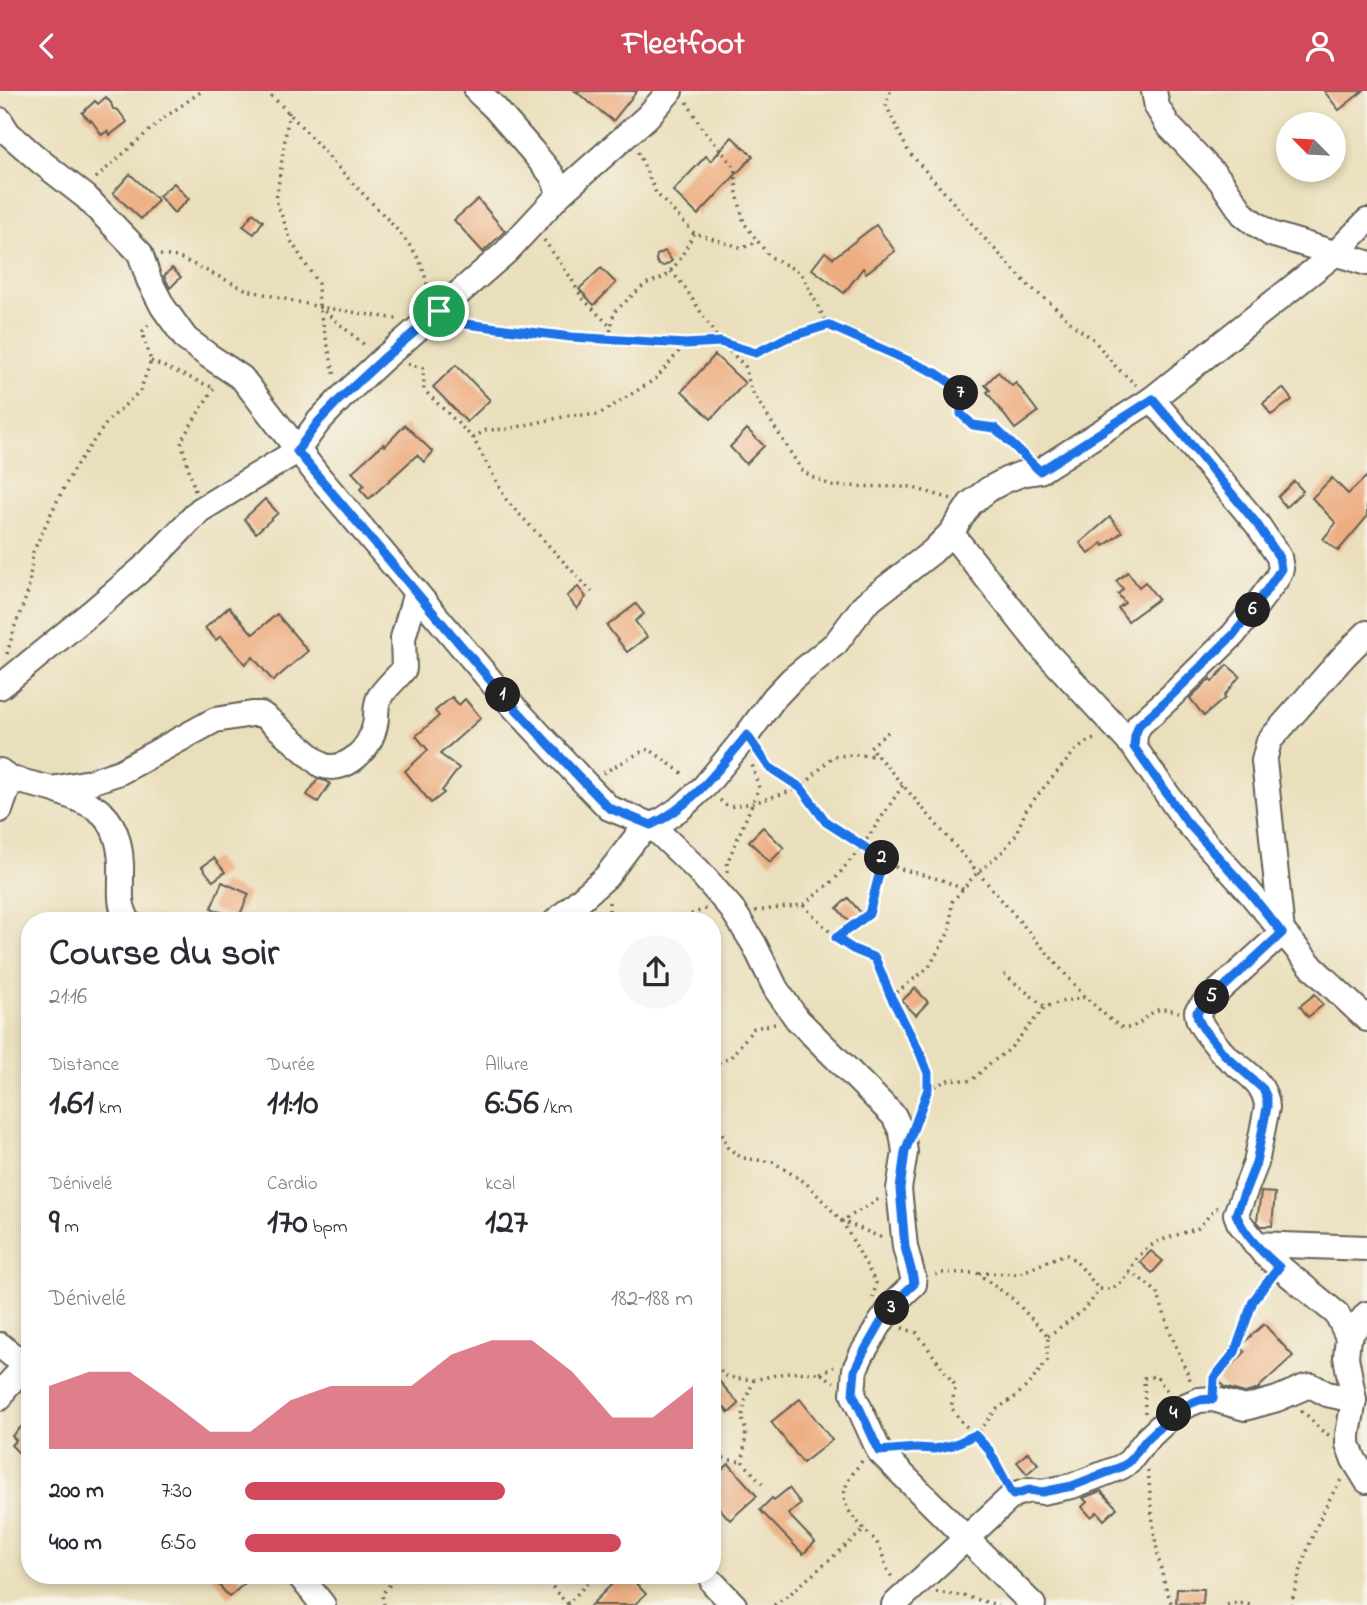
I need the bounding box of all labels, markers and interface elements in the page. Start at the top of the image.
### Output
text: Fleetfoot [622,22,745,69]
icon: back [28,27,66,65]
icon: person [1301,27,1339,65]
north arrow [1276,112,1346,182]
map controls [1276,112,1346,182]
pin [409,281,469,341]
icon: arrive [420,292,458,330]
pin: 7 [944,375,978,411]
text: 7 [957,379,964,406]
pin: 6 [1236,593,1270,627]
text: 6 [1248,596,1257,623]
pin: 1 [486,677,520,713]
text: 1 [499,681,506,708]
pin: 2 [864,841,900,875]
text: 2 [877,844,886,871]
text: Course du soir [49,927,279,983]
button: share [619,935,693,1009]
pin: 5 [1194,979,1230,1014]
text: 21:16 [49,981,87,1014]
text: 5 [1206,983,1217,1010]
text: Distance [49,1052,119,1079]
text: Durée [267,1052,315,1079]
text: Allure [485,1052,528,1079]
text: 1.61 [49,1079,94,1130]
text: 11:10 [267,1079,319,1130]
text: 6:56 [485,1079,539,1130]
text: km [94,1095,122,1122]
text: /km [539,1095,573,1122]
text: Dénivelé [49,1171,112,1198]
text: Cardio [267,1171,318,1198]
text: kcal [485,1171,515,1198]
text: 9 [49,1198,60,1249]
text: 170 [267,1198,308,1249]
text: 127 [485,1198,528,1249]
text: m [60,1214,79,1241]
text: bpm [308,1214,348,1241]
text: Dénivelé [49,1283,126,1316]
text: 182–188 m [611,1283,693,1316]
pin: 3 [874,1291,910,1325]
text: 3 [888,1294,895,1321]
pin: 4 [1156,1397,1192,1431]
text: 4 [1170,1400,1177,1427]
text: 200 m [49,1475,104,1508]
text: 7:30 [161,1475,192,1508]
text: 400 m [49,1527,102,1560]
text: 6:50 [161,1527,196,1560]

